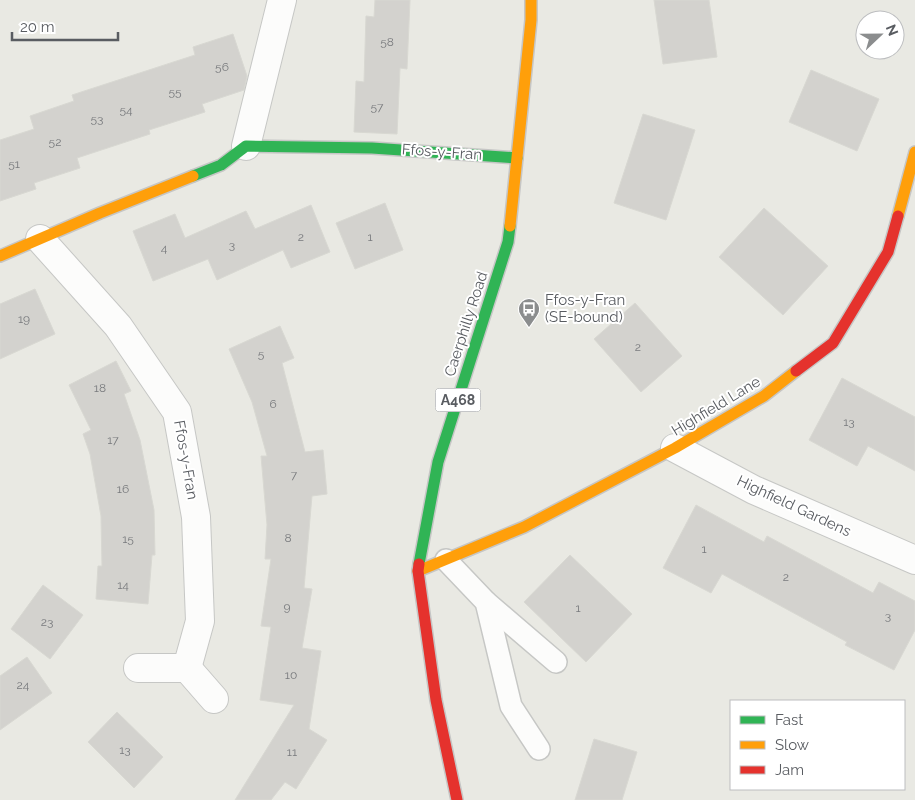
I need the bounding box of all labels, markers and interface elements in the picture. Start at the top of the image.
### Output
scale bar [12,10,119,42]
north arrow [855,10,905,60]
text: 20 m [20,18,55,36]
text: N [883,22,901,38]
house number: 58 [380,35,394,49]
house number: 56 [215,60,229,74]
house number: 55 [168,85,182,99]
house number: 57 [371,100,384,114]
house number: 54 [119,103,133,117]
house number: 53 [91,112,103,126]
house number: 52 [49,135,61,149]
street label: Ffos-y-Fran [401,140,483,164]
house number: 51 [8,157,20,171]
house number: 2 [298,230,304,244]
house number: 1 [367,230,373,244]
house number: 3 [229,238,235,252]
house number: 4 [161,241,168,255]
street label: Caerphilly Road [441,269,491,379]
place label: Ffos-y-Fran (SE-bound) [545,291,625,326]
bus stop icon: Ffos-y-Fran (SE-bound) [517,297,541,328]
house number: 19 [18,312,30,326]
house number: 2 [635,340,641,354]
house number: 5 [258,347,265,361]
street label: Highfield Lane [668,372,764,440]
house number: 18 [94,381,106,395]
road number: A468 [436,388,480,412]
house number: 6 [269,397,277,411]
house number: 13 [843,415,855,429]
street label: Ffos-y-Fran [170,419,202,501]
house number: 17 [107,433,119,447]
house number: 7 [291,468,298,482]
street label: Highfield Gardens [734,472,854,540]
house number: 16 [117,482,129,496]
house number: 8 [284,531,292,545]
house number: 15 [122,532,134,546]
house number: 1 [701,542,707,556]
house number: 2 [783,570,789,584]
house number: 14 [117,578,129,592]
house number: 9 [283,600,291,614]
house number: 1 [575,601,581,615]
house number: 3 [885,609,891,623]
house number: 23 [41,615,53,629]
house number: 10 [285,668,297,682]
house number: 24 [17,678,30,692]
legend [730,700,905,790]
text: Fast [775,711,803,729]
text: Slow [775,736,809,754]
house number: 13 [119,743,131,757]
house number: 11 [287,745,297,759]
text: Jam [775,761,804,779]

